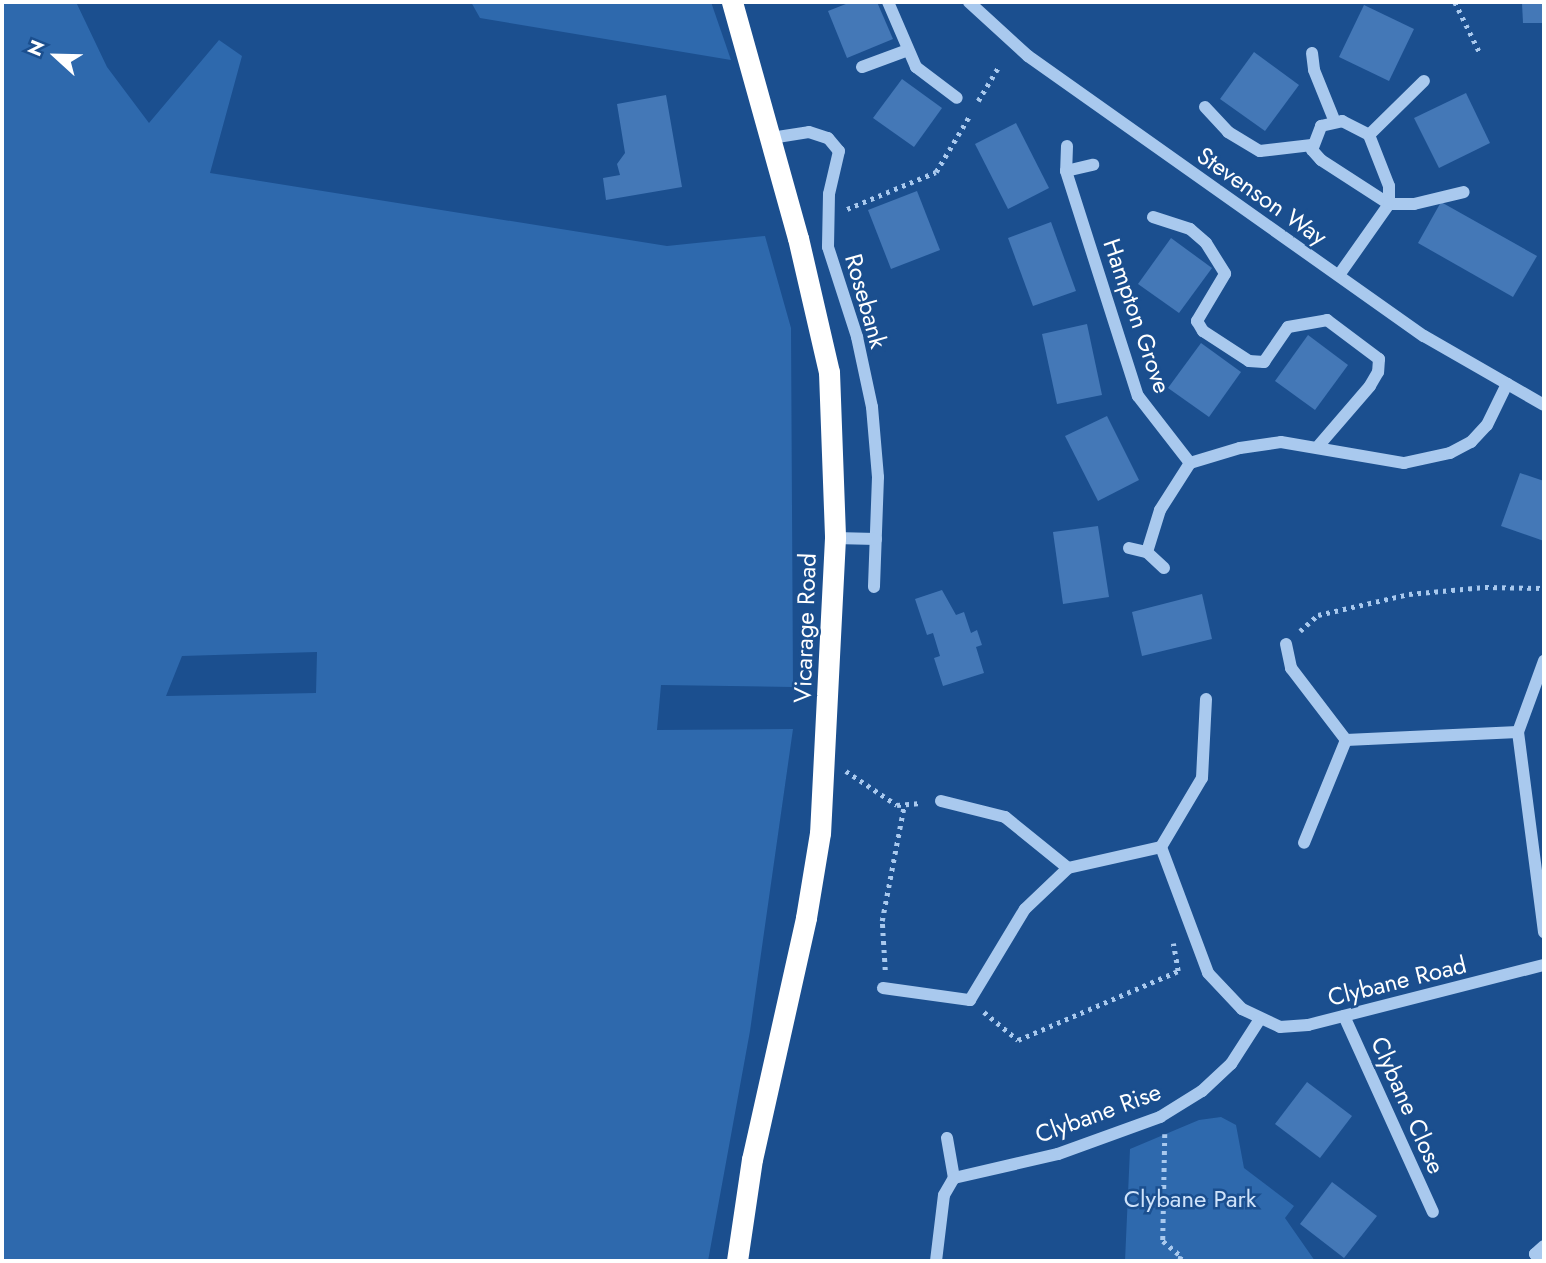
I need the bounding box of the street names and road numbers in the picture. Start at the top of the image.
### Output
street label: Stevenson Way [1191,141,1333,251]
street label: Hampton Grove [1097,235,1177,397]
street label: Rosebank [839,250,893,352]
street label: Vicarage Road [788,553,822,703]
street label: Clybane Road [1325,950,1469,1012]
street label: Clybane Close [1365,1032,1451,1178]
street label: Clybane Rise [1031,1077,1165,1149]

